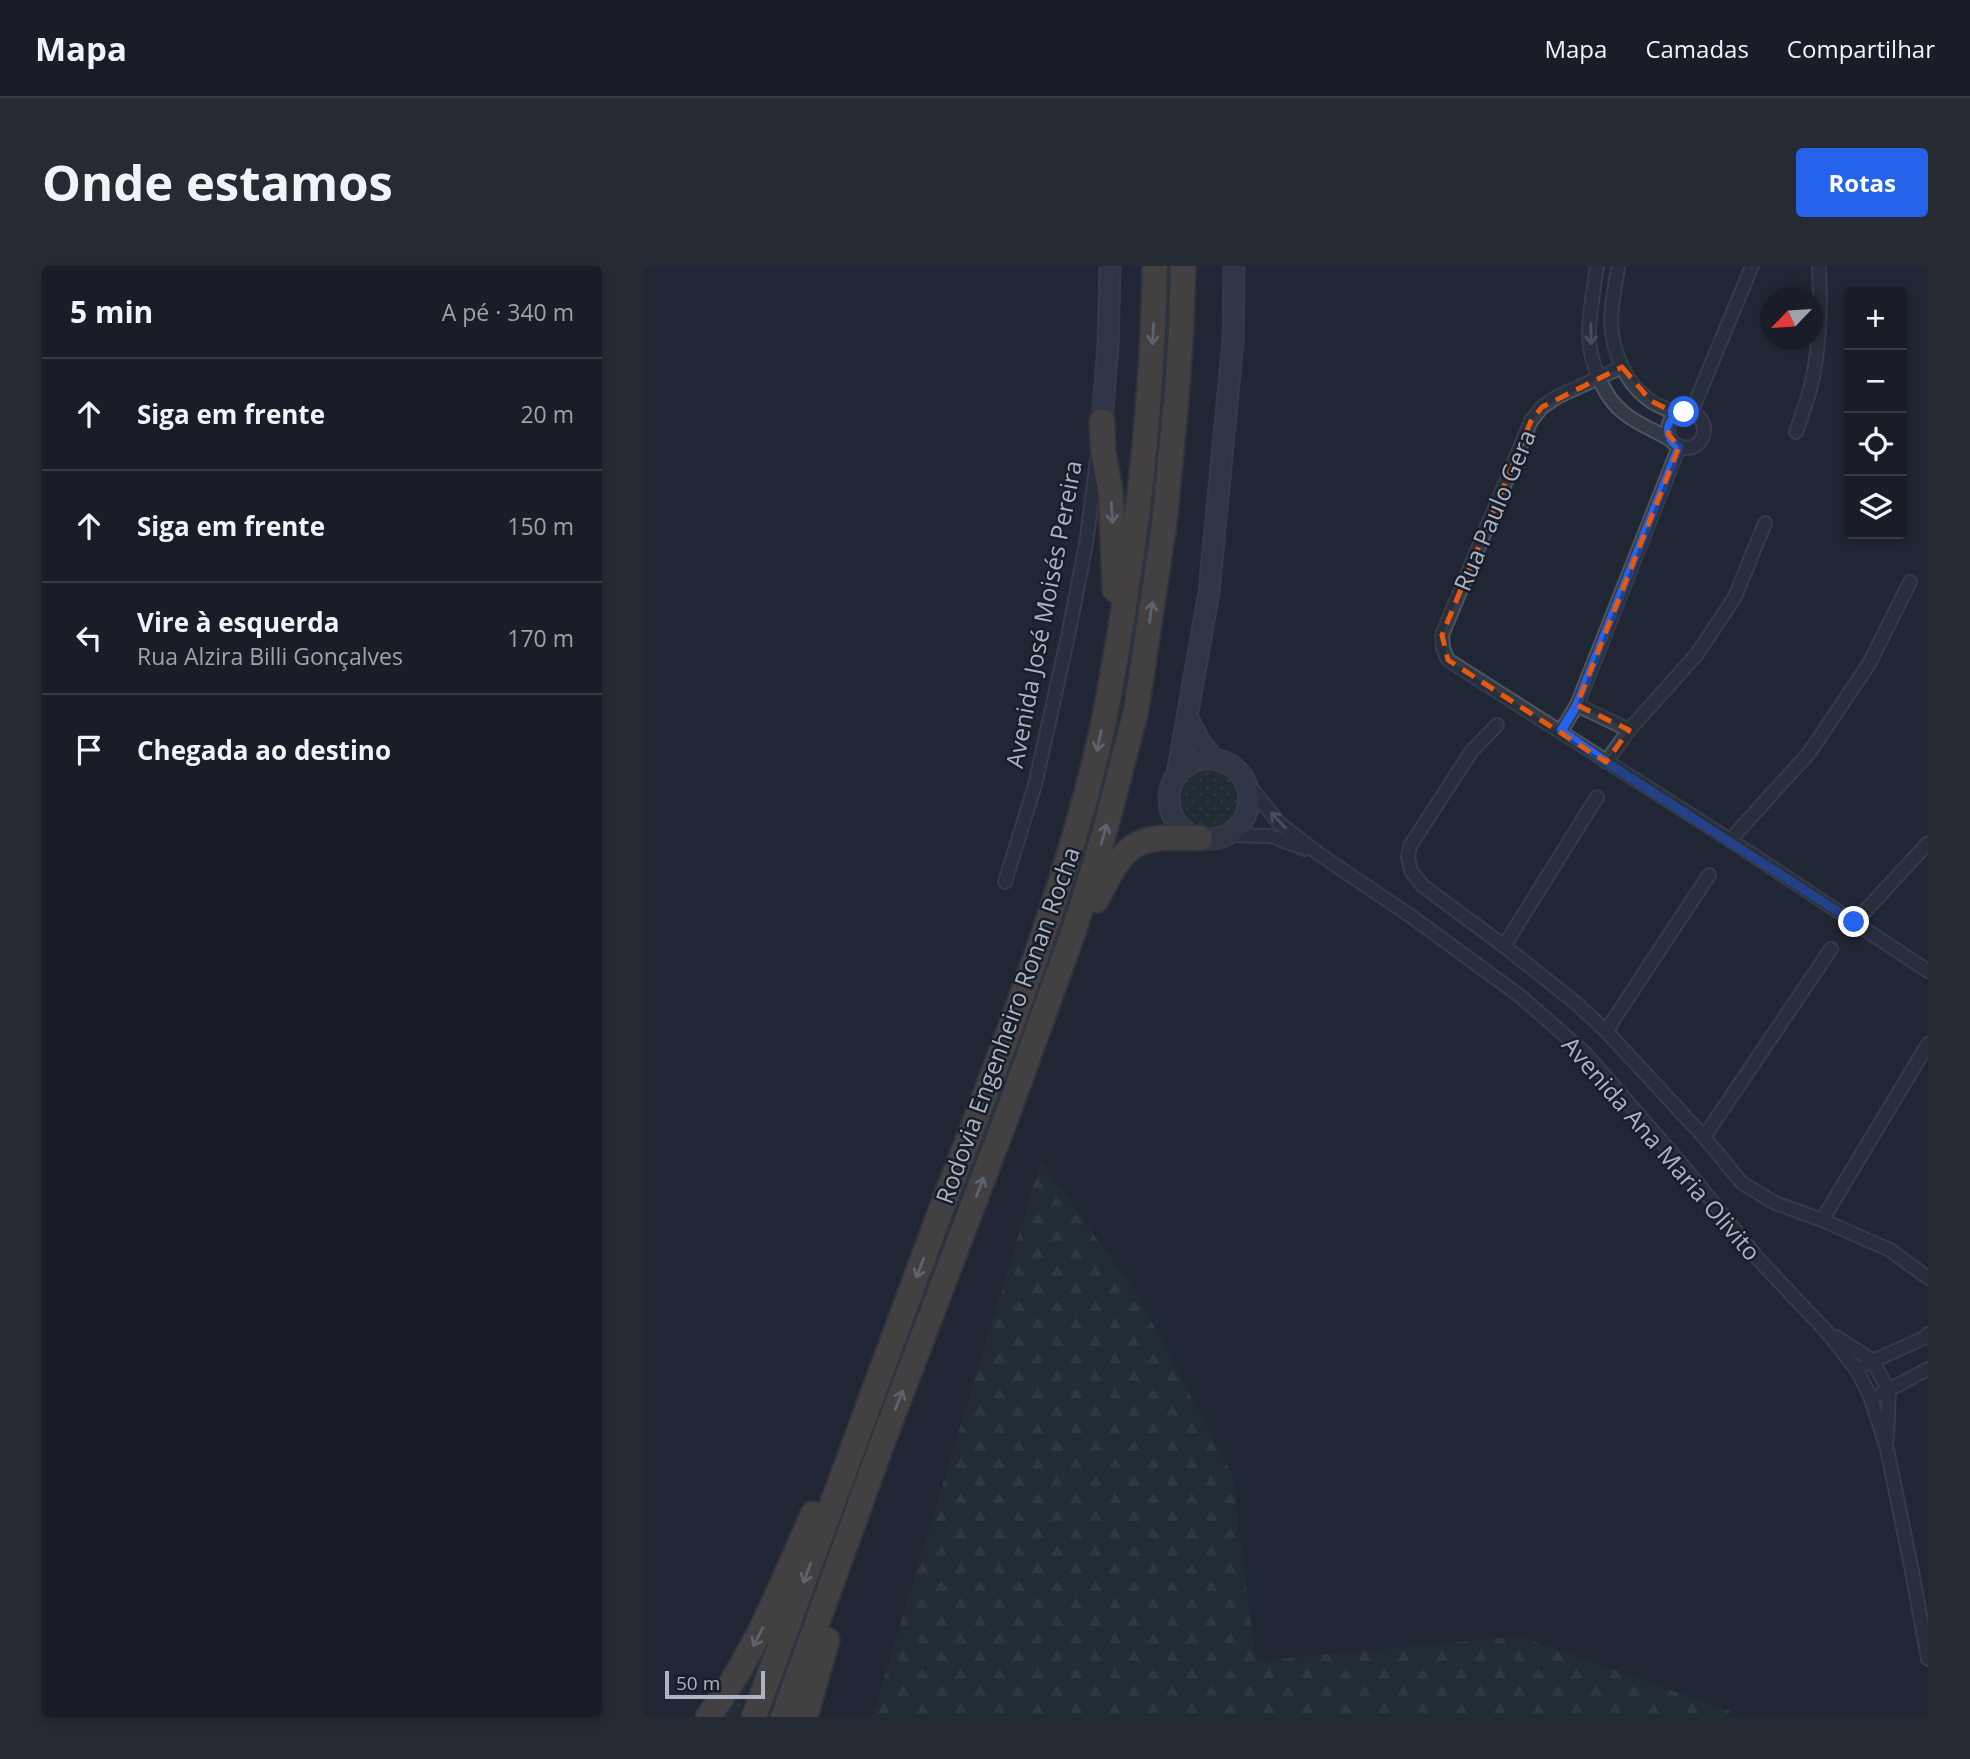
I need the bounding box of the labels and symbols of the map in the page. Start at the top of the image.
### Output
north arrow [1760,287,1823,350]
one-way arrow [1146,322,1159,345]
one-way arrow [1584,322,1597,345]
route start [1668,396,1699,427]
street label: Rua Paulo Gera [1445,424,1543,596]
street label: Avenida José Moisés Pereira [997,457,1089,771]
one-way arrow [1106,501,1119,524]
one-way arrow [1144,601,1157,624]
one-way arrow [1092,729,1106,752]
one-way arrow [1270,811,1286,829]
one-way arrow [1098,823,1111,846]
street label: Rodovia Engenheiro Ronan Rocha [927,842,1087,1208]
route end [1838,906,1869,937]
street label: Avenida Ana Maria Olivito [1555,1029,1769,1267]
one-way arrow [974,1177,987,1199]
one-way arrow [912,1256,925,1278]
one-way arrow [894,1389,906,1411]
one-way arrow [800,1562,812,1584]
one-way arrow [750,1626,764,1647]
scale bar [665,1668,765,1700]

